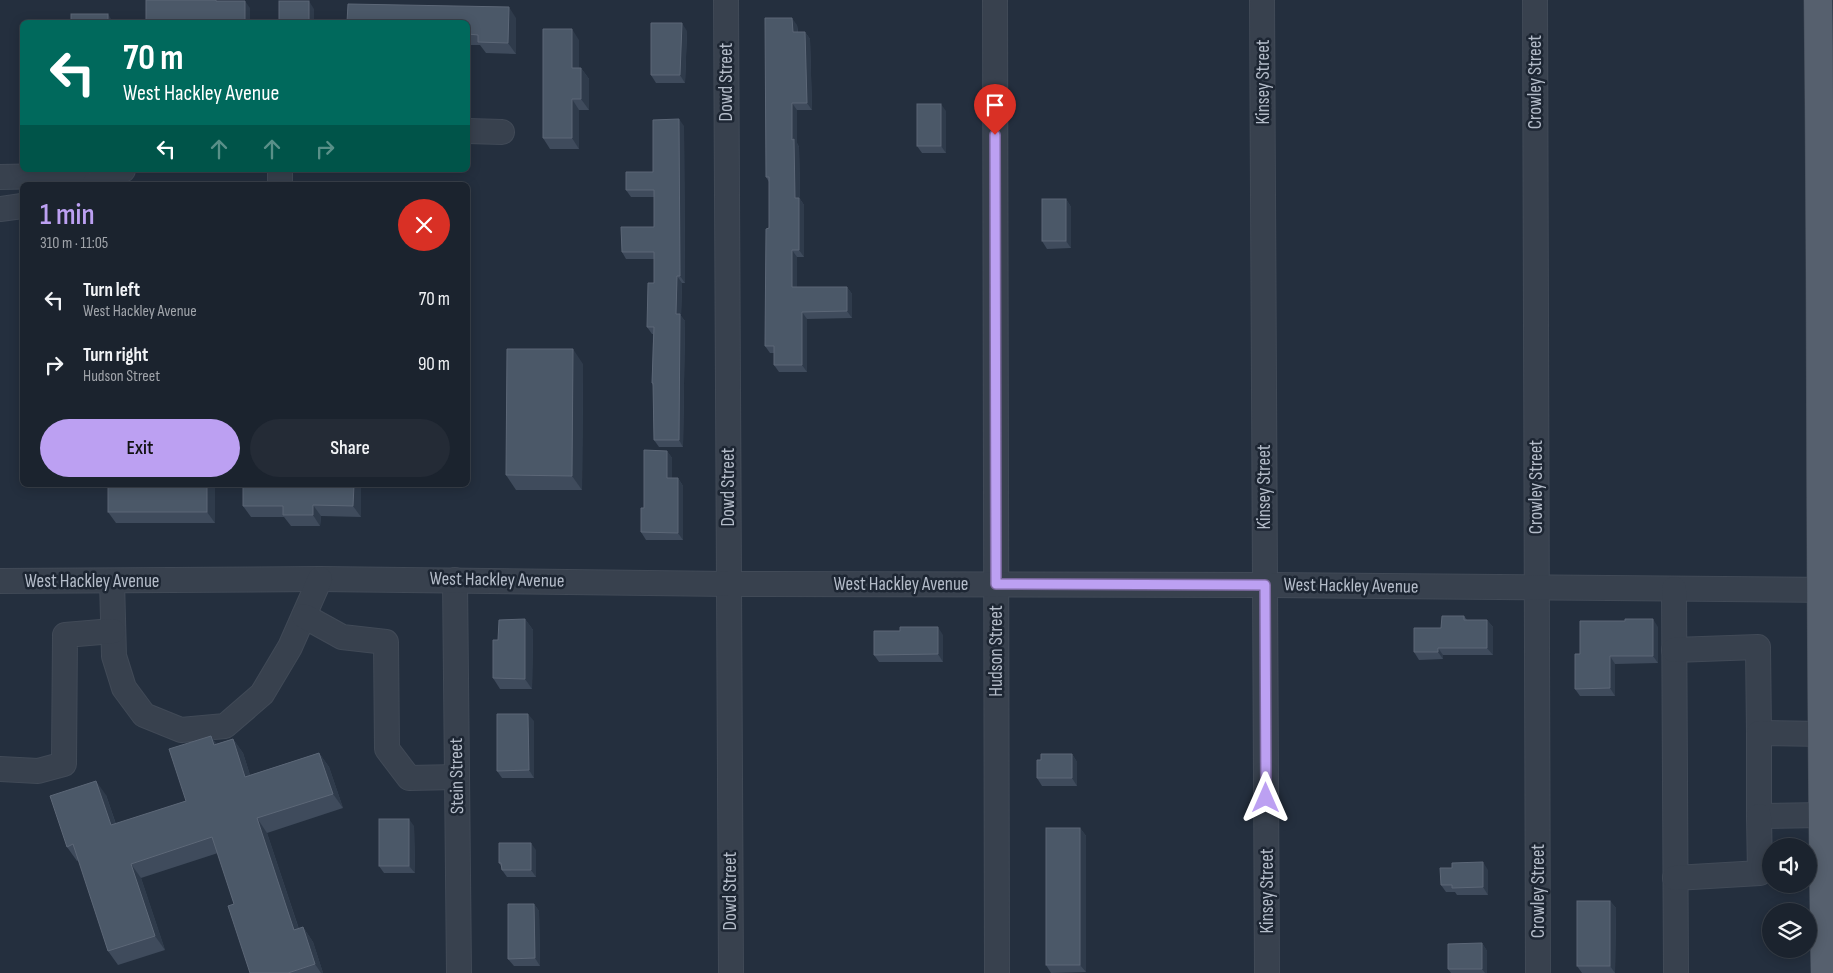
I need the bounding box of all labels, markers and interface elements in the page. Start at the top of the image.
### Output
street label: Crowley Street [1524,35,1547,129]
text: 70 m [123,37,183,80]
street label: Kinsey Street [1252,39,1275,125]
icon: left [40,40,105,105]
street label: Dowd Street [715,42,738,121]
text: West Hackley Avenue [123,80,279,107]
pin [974,84,1016,135]
icon: arrive [981,91,1009,119]
icon: left [152,135,180,163]
icon: ahead [205,135,233,163]
icon: ahead [258,135,286,163]
icon: right [311,135,339,163]
text: 1 min [40,197,95,233]
button: close [398,199,450,251]
text: 310 m · 11:05 [40,234,108,253]
text: Turn left [83,279,140,302]
icon: left [40,286,68,314]
text: 70 m [419,288,450,311]
text: West Hackley Avenue [83,302,197,321]
text: Turn right [83,344,148,367]
icon: right [40,351,68,379]
text: 90 m [418,353,450,376]
text: Hudson Street [83,367,160,386]
button: Exit [40,419,240,477]
button: Share [250,419,450,477]
street label: Crowley Street [1525,440,1548,534]
street label: Kinsey Street [1253,444,1276,530]
street label: Dowd Street [717,447,740,526]
street label: West Hackley Avenue [429,567,565,593]
street label: West Hackley Avenue [25,570,160,593]
street label: West Hackley Avenue [834,573,969,596]
street label: West Hackley Avenue [1283,573,1419,599]
street label: Hudson Street [985,605,1008,697]
street label: Stein Street [445,738,469,814]
position arrow [1239,771,1291,823]
map controls [1762,838,1817,958]
button: sound [1762,838,1817,893]
street label: Crowley Street [1527,844,1550,938]
street label: Kinsey Street [1256,848,1279,934]
street label: Dowd Street [719,851,742,930]
button: layers [1762,903,1817,958]

